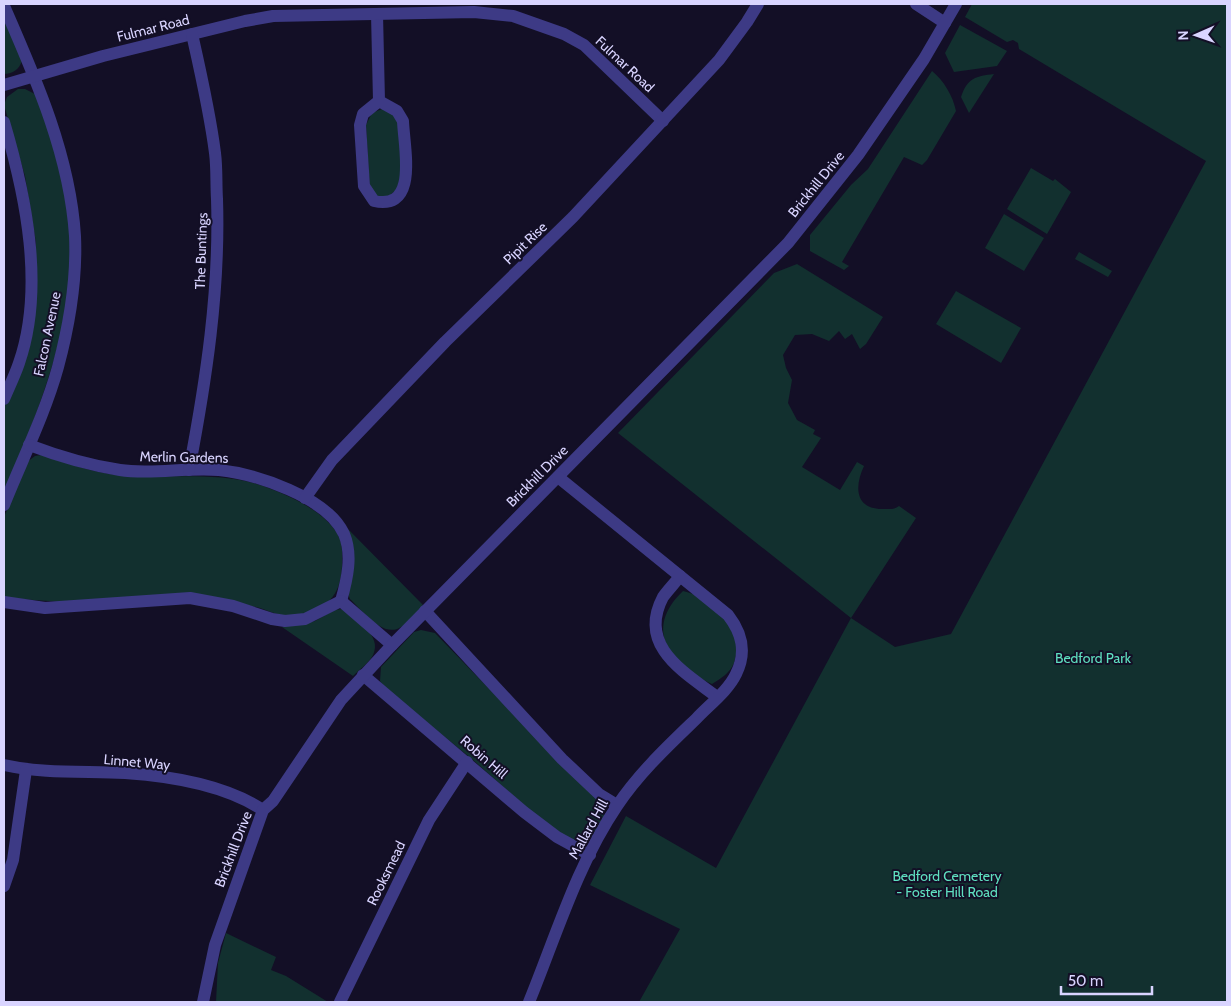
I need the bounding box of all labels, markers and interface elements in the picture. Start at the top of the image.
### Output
street label: Fulmar Road [115,10,191,46]
north arrow [1171,10,1221,60]
text: N [1174,30,1192,41]
street label: Fulmar Road [592,32,658,96]
street label: Brickhill Drive [784,147,848,221]
street label: The Buntings [191,212,211,290]
street label: Pipit Rise [499,218,551,268]
street label: Falcon Avenue [29,290,65,378]
street label: Brickhill Drive [502,441,572,511]
street label: Merlin Gardens [139,447,229,467]
park label: Bedford Park [1055,649,1132,667]
street label: Robin Hill [457,732,512,783]
street label: Linnet Way [103,750,171,774]
street label: Mallard Hill [564,795,612,862]
street label: Brickhill Drive [210,808,256,890]
street label: Rooksmead [363,838,409,908]
park label: Bedford Cemetery - Foster Hill Road [892,867,1002,901]
scale bar [1061,964,1152,996]
text: 50 m [1068,972,1103,990]

